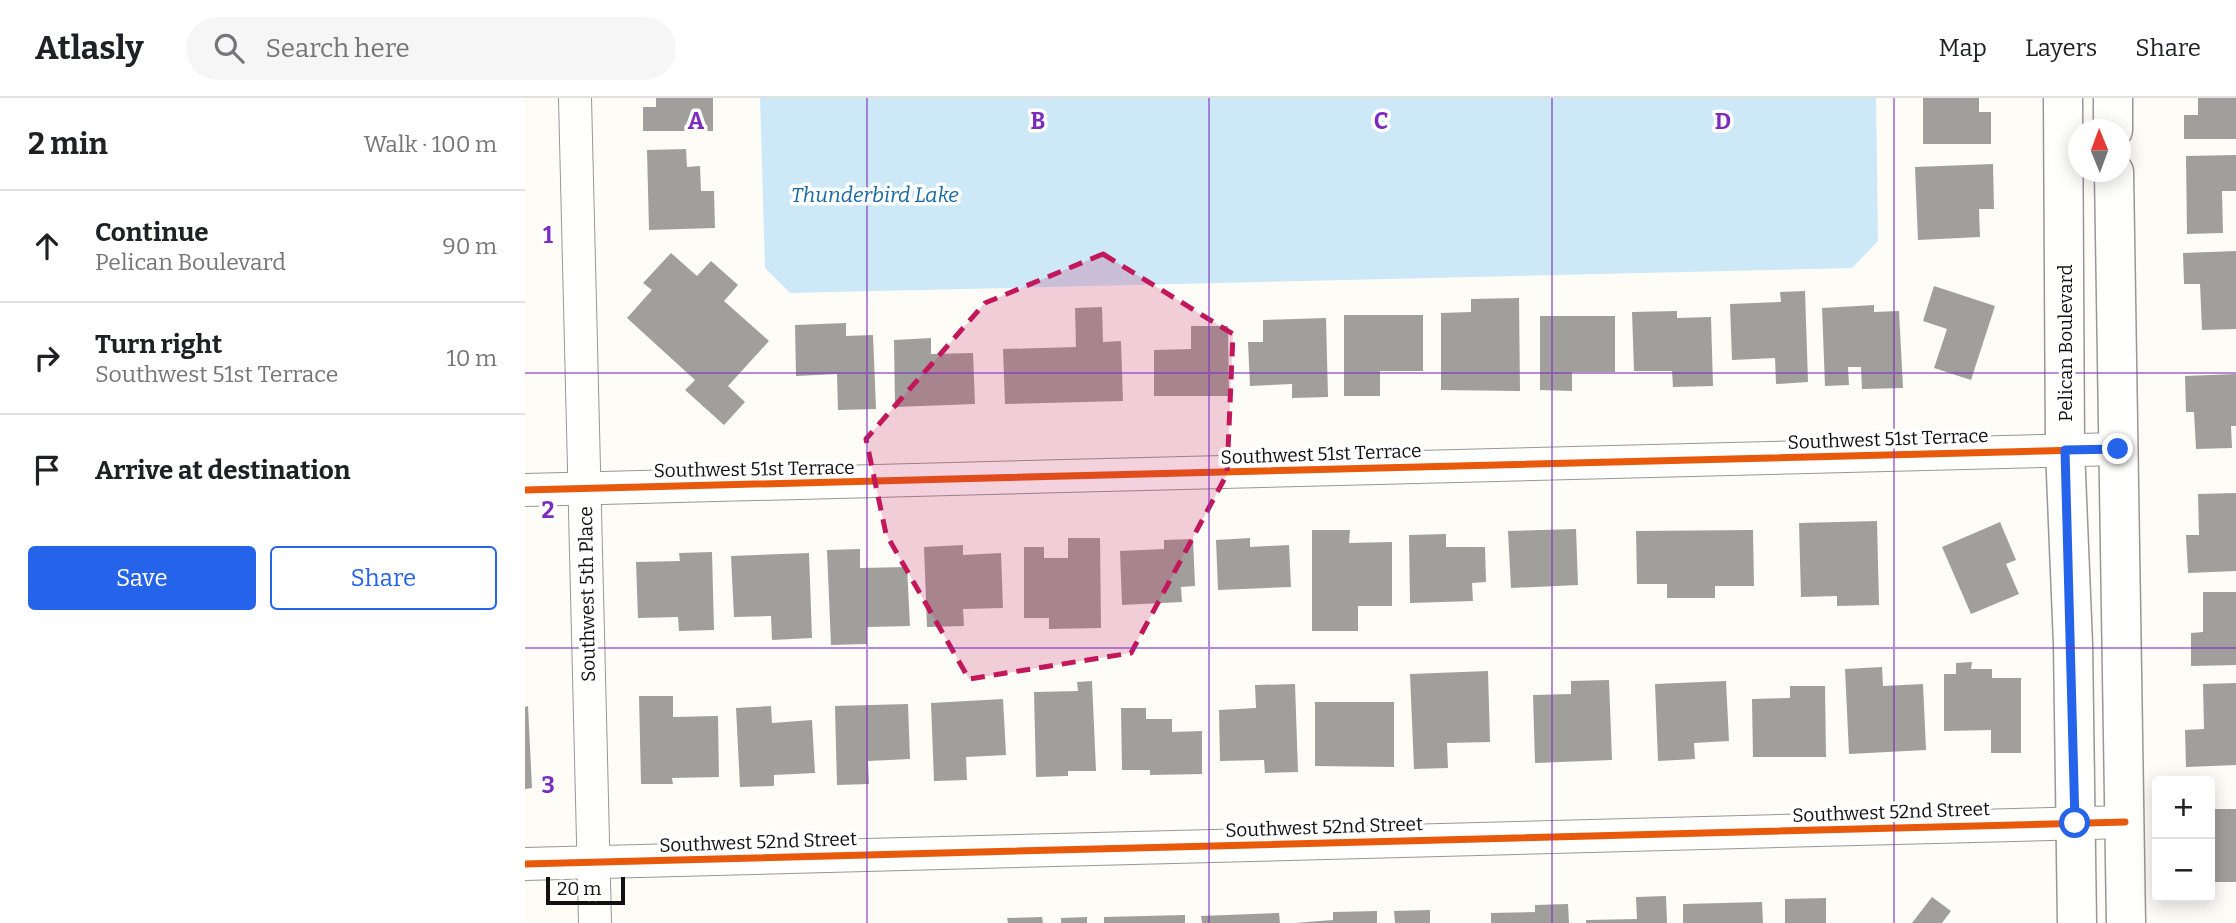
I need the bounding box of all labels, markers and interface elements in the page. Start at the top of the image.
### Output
search box [186,17,676,80]
text: Atlasly [35,28,144,68]
icon: search [210,29,248,67]
text: Search here [266,33,410,64]
text: Map [1939,34,1987,62]
text: Layers [2025,34,2097,62]
text: Share [2135,34,2201,62]
text: A [688,107,705,135]
text: B [1031,107,1045,135]
text: C [1374,107,1388,135]
text: D [1715,107,1731,135]
north arrow [2068,119,2131,182]
text: 2 min [28,126,108,162]
text: Walk · 100 m [364,130,497,158]
water label: Thunderbird Lake [791,182,959,208]
text: Continue [95,217,209,248]
text: 1 [543,221,553,249]
icon: ahead [28,227,66,265]
text: 90 m [442,232,497,260]
text: Pelican Boulevard [95,248,286,276]
street label: Pelican Boulevard [2054,264,2077,422]
text: Turn right [95,329,222,360]
icon: right [28,339,66,377]
text: 10 m [446,344,497,372]
text: Southwest 51st Terrace [95,360,338,388]
street label: Southwest 51st Terrace [1787,424,1989,454]
route end [2102,433,2133,464]
street label: Southwest 51st Terrace [1220,439,1422,469]
icon: arrive [28,451,66,489]
text: Arrive at destination [95,455,350,486]
street label: Southwest 51st Terrace [653,456,855,482]
text: 2 [542,496,555,524]
street label: Southwest 5th Place [574,506,600,682]
button: Save [28,546,256,610]
button: Share [270,546,497,610]
text: 3 [541,771,555,799]
map controls [2152,776,2215,902]
button: + [2152,776,2215,839]
street label: Southwest 52nd Street [1792,797,1990,827]
route start [2059,807,2090,838]
street label: Southwest 52nd Street [1225,812,1423,842]
street label: Southwest 52nd Street [659,827,857,857]
button: − [2152,839,2215,902]
scale bar [546,874,625,906]
text: 20 m [557,877,601,900]

